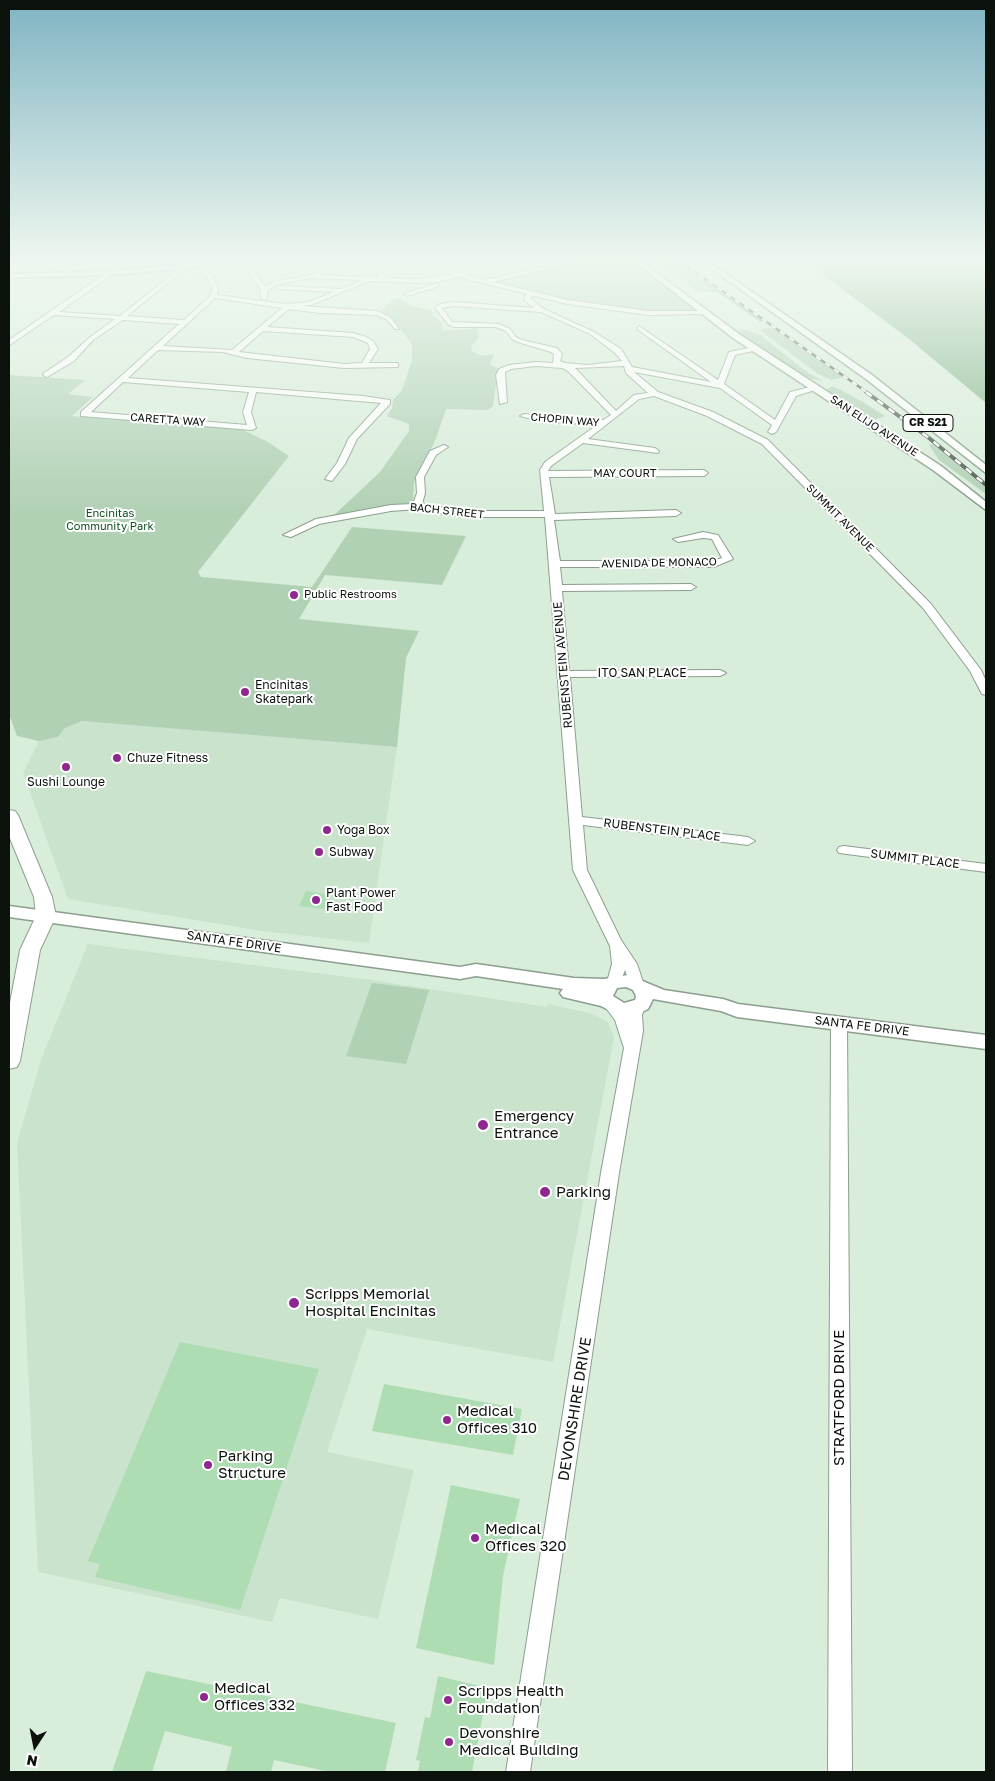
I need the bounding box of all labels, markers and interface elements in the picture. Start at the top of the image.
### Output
street label: SAN ELIJO AVENUE [827,393,921,459]
street label: CHOPIN WAY [530,410,600,430]
street label: CARETTA WAY [130,411,206,429]
road number: CR S21 [903,414,953,432]
street label: MAY COURT [593,467,657,481]
street label: SUMMIT AVENUE [803,481,877,555]
street label: BACH STREET [409,501,485,521]
park label: Encinitas Community Park [66,507,154,533]
street label: AVENIDA DE MONACO [601,555,717,571]
place label: Public Restrooms [304,588,397,602]
marker: Public Restrooms [288,589,300,601]
street label: RUBENSTEIN AVENUE [550,601,576,729]
street label: ITO SAN PLACE [598,666,686,680]
place label: Encinitas Skatepark [255,678,313,706]
marker: Encinitas Skatepark [239,686,251,698]
place label: Chuze Fitness [127,751,208,765]
marker: Chuze Fitness [111,752,123,764]
marker: Sushi Lounge [60,761,72,773]
place label: Sushi Lounge [27,775,105,789]
street label: RUBENSTEIN PLACE [603,816,721,844]
place label: Yoga Box [337,823,390,837]
marker: Yoga Box [321,824,333,836]
place label: Subway [329,845,374,859]
marker: Subway [313,846,325,858]
street label: SUMMIT PLACE [870,846,960,872]
place label: Plant Power Fast Food [326,886,396,914]
marker: Plant Power Fast Food [310,894,322,906]
street label: SANTA FE DRIVE [186,928,282,956]
street label: SANTA FE DRIVE [814,1013,910,1039]
place label: Emergency Entrance [494,1107,574,1142]
marker: Emergency Entrance [476,1118,490,1132]
place label: Parking [556,1183,611,1201]
marker: Parking [538,1185,552,1199]
place label: Scripps Memorial Hospital Encinitas [305,1285,436,1320]
marker: Scripps Memorial Hospital Encinitas [287,1296,301,1310]
street label: STRATFORD DRIVE [830,1330,848,1466]
street label: DEVONSHIRE DRIVE [555,1336,595,1482]
place label: Medical Offices 310 [457,1402,537,1437]
marker: Medical Offices 310 [441,1414,453,1426]
place label: Parking Structure [218,1447,286,1482]
marker: Parking Structure [202,1459,214,1471]
place label: Medical Offices 320 [485,1520,567,1555]
marker: Medical Offices 320 [469,1532,481,1544]
place label: Medical Offices 332 [214,1679,295,1714]
place label: Scripps Health Foundation [458,1682,564,1717]
marker: Medical Offices 332 [198,1691,210,1703]
marker: Scripps Health Foundation [442,1694,454,1706]
north arrow [10,1721,60,1771]
place label: Devonshire Medical Building [459,1724,579,1759]
marker: Devonshire Medical Building [443,1736,455,1748]
text: N [25,1752,39,1771]

